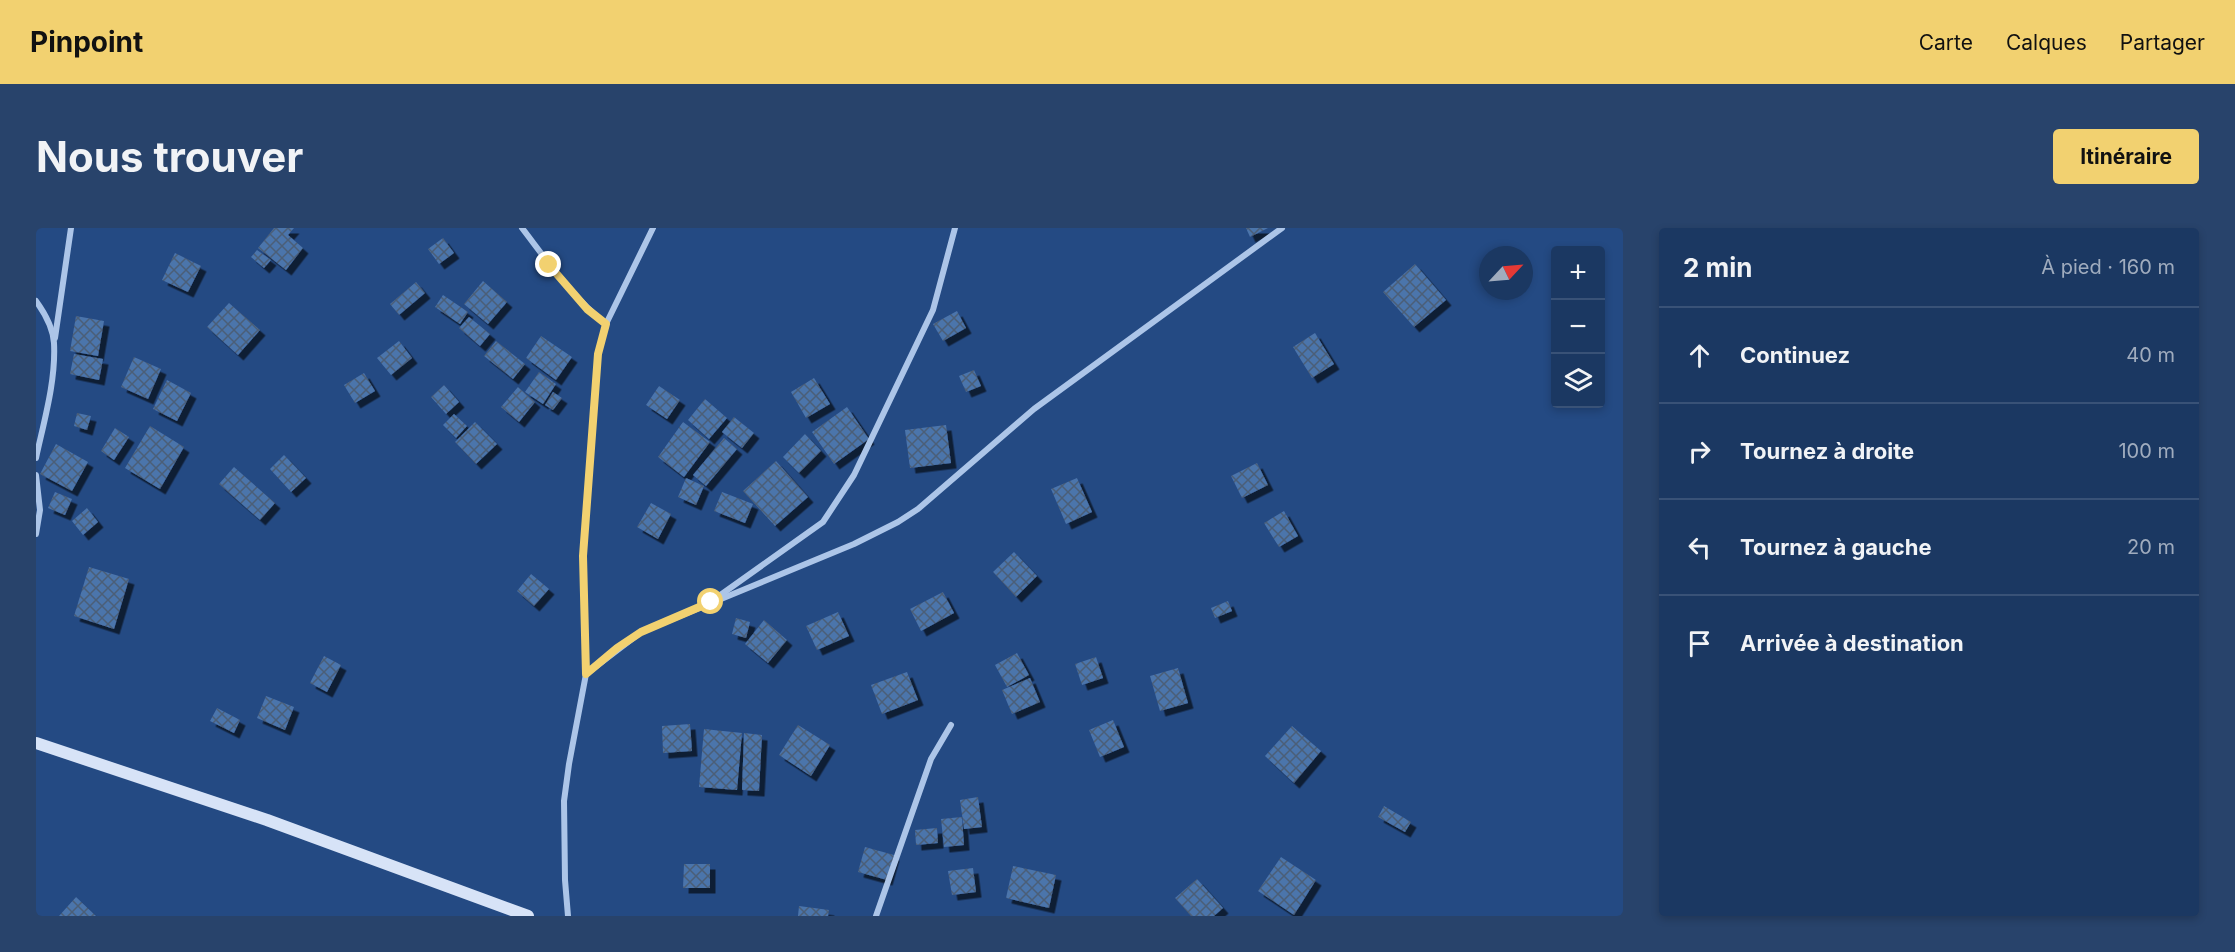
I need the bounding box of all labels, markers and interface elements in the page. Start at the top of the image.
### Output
text: Pinpoint [30,25,143,59]
text: Carte [1919,30,1973,55]
text: Calques [2006,30,2087,55]
text: Partager [2120,30,2205,55]
button: Itinéraire [2053,129,2199,184]
text: Nous trouver [36,131,303,182]
north arrow [1479,246,1533,300]
map controls [1551,246,1605,408]
button: + [1551,246,1605,300]
route end [535,251,561,277]
text: 2 min [1683,252,1753,283]
text: À pied · 160 m [2041,255,2175,279]
button: − [1551,300,1605,354]
icon: ahead [1683,339,1716,372]
text: Continuez [1740,342,1850,368]
text: 40 m [2126,343,2175,367]
button: layers [1551,354,1605,408]
icon: right [1683,435,1716,468]
text: Tournez à droite [1740,438,1914,464]
text: 100 m [2118,439,2175,463]
icon: left [1683,531,1716,564]
text: Tournez à gauche [1740,534,1932,560]
text: 20 m [2127,535,2175,559]
route start [697,588,723,614]
icon: arrive [1683,627,1716,660]
text: Arrivée à destination [1740,630,1964,656]

